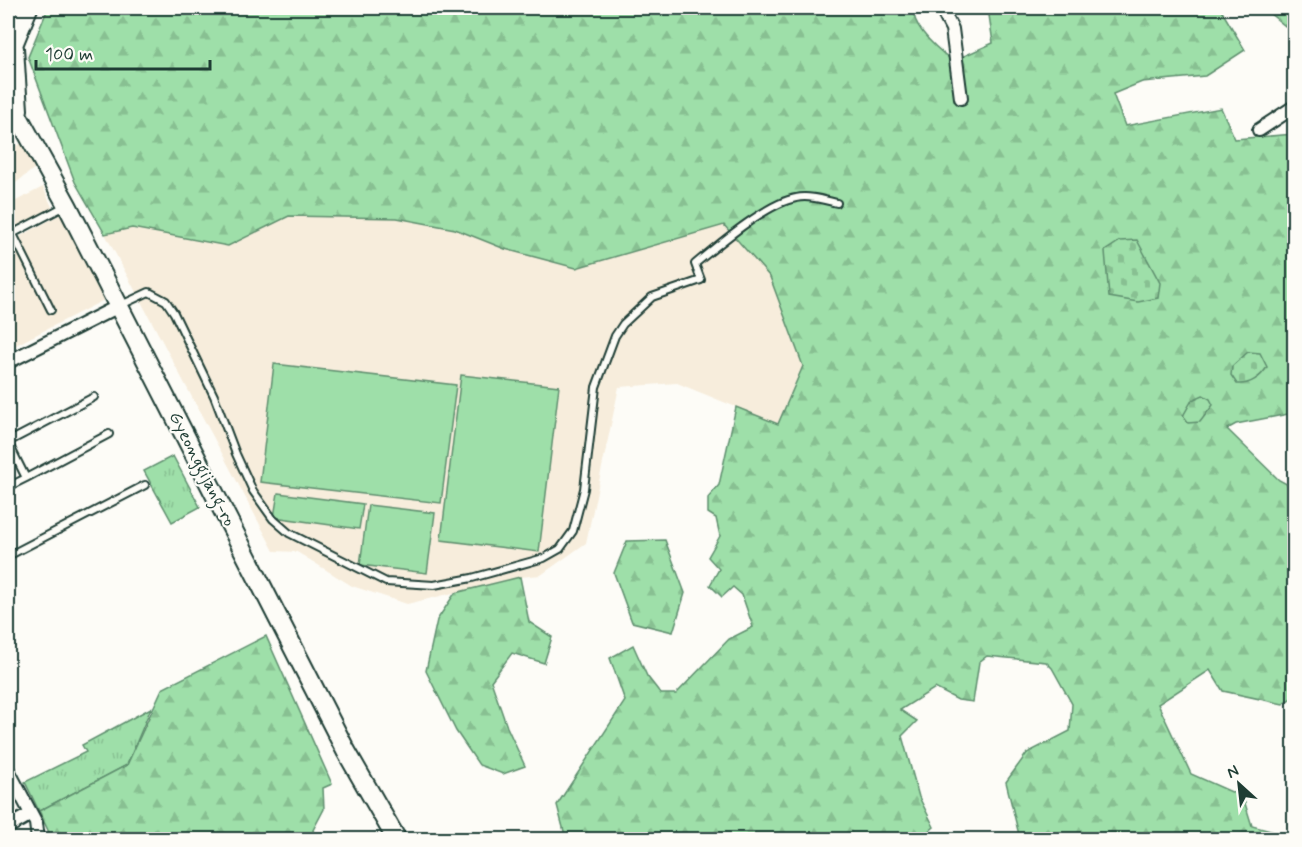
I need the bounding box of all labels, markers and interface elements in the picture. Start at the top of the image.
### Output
scale bar [36,33,210,71]
text: 100 m [45,43,93,67]
street label: Gyeonggijang-ro [161,407,241,531]
north arrow [1209,754,1269,814]
text: N [1223,760,1242,784]

